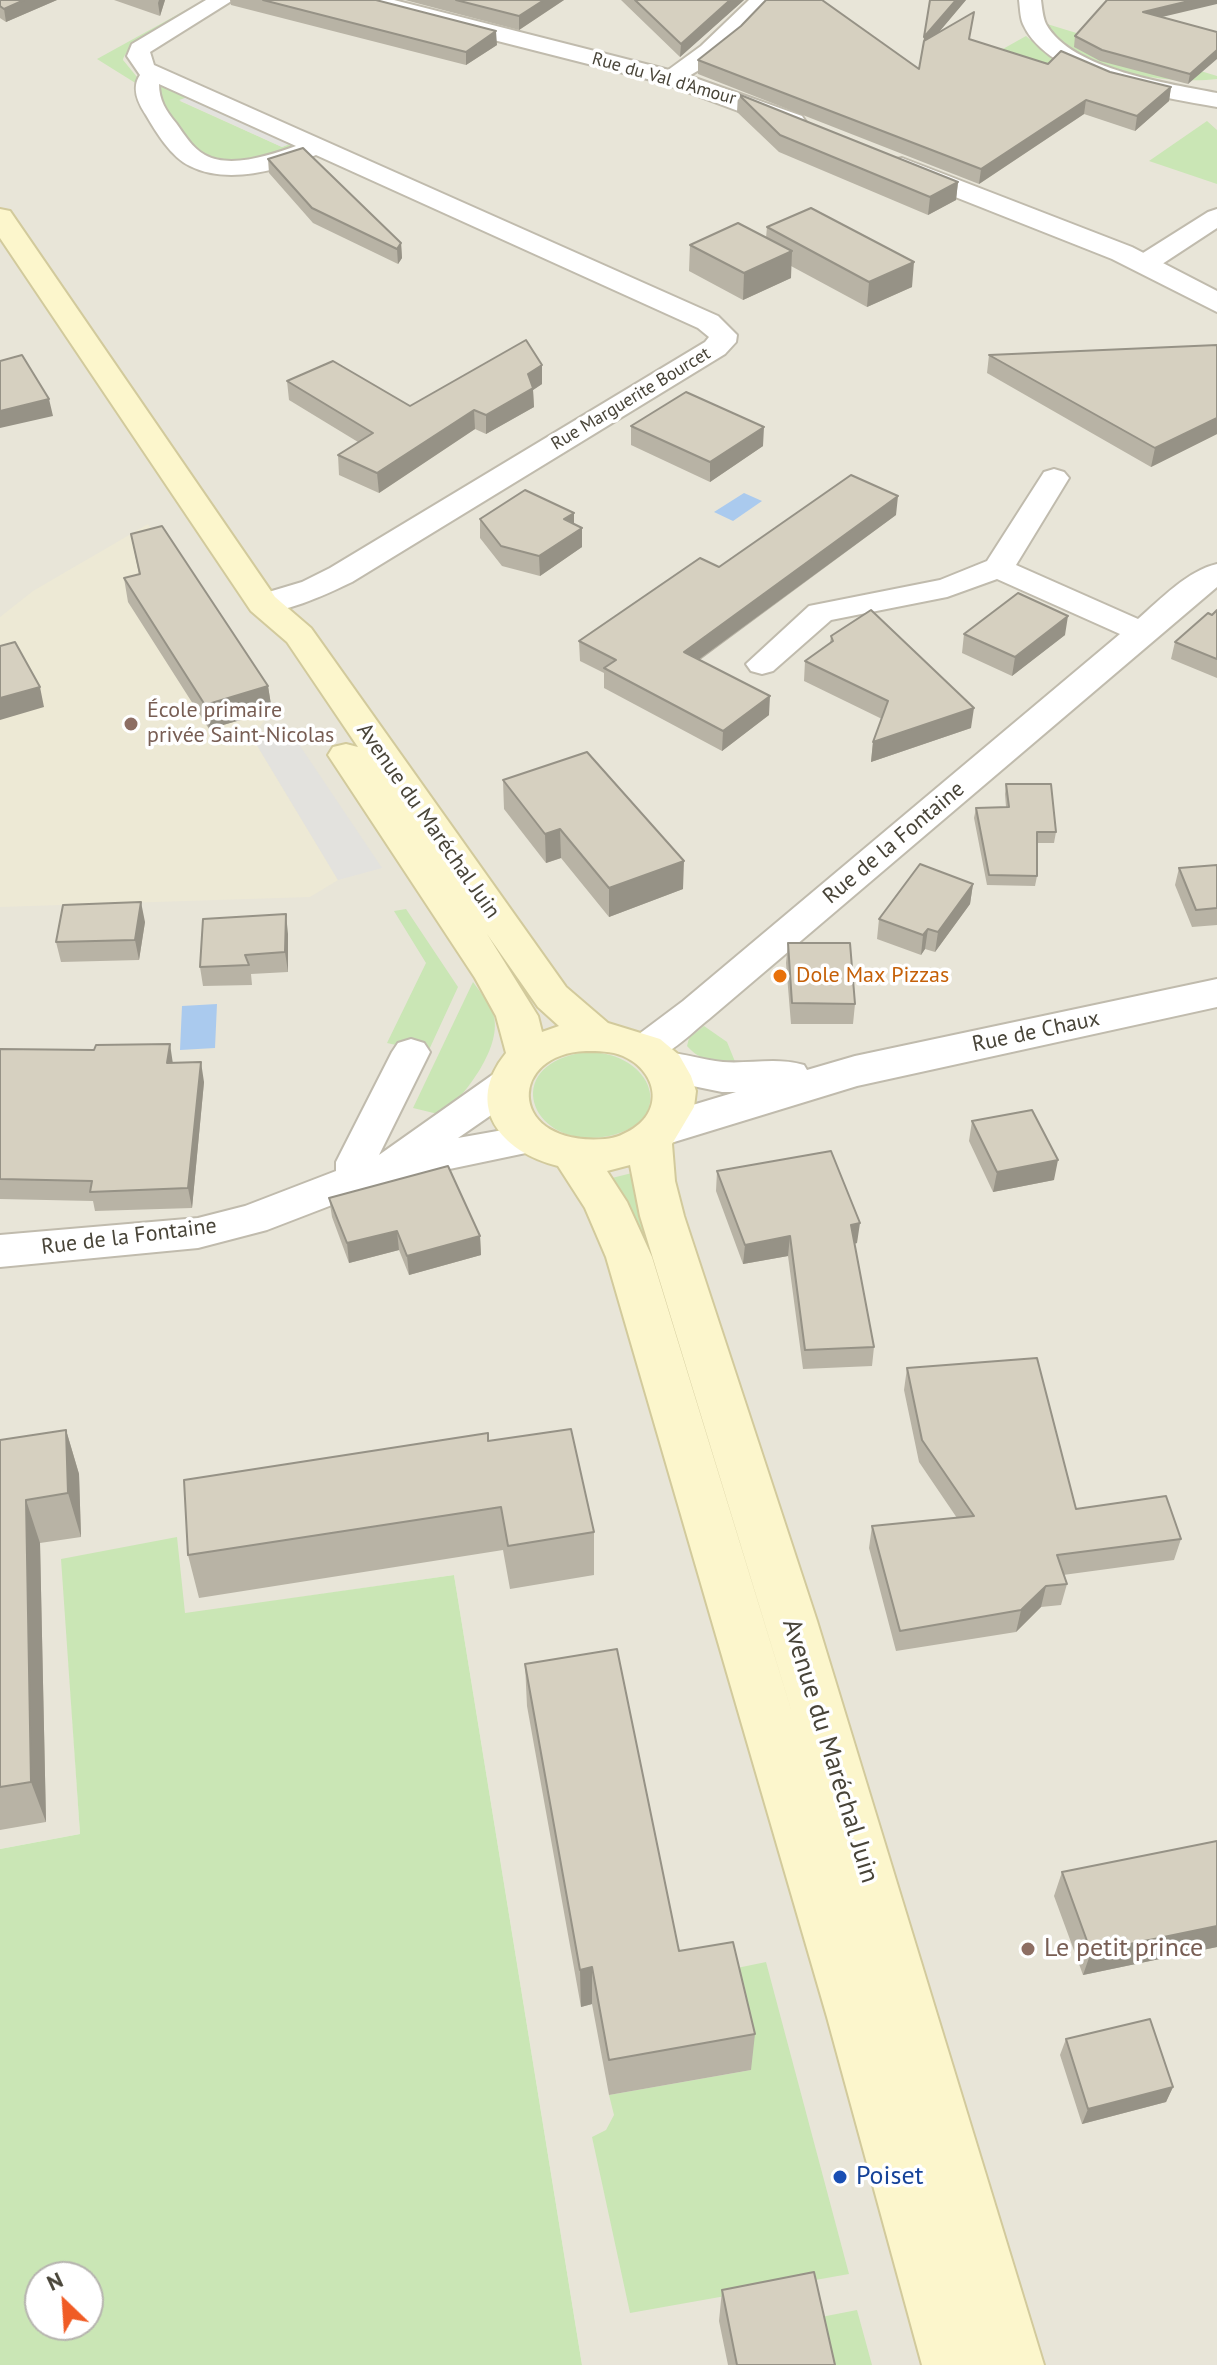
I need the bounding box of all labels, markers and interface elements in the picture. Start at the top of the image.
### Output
street label: Rue du Val d'Amour [590,48,738,110]
street label: Rue Marguerite Bourcet [548,343,714,455]
place label: École primaire privée Saint-Nicolas [147,698,334,750]
marker: École primaire privée Saint-Nicolas [122,715,140,733]
street label: Avenue du Maréchal Juin [351,718,505,924]
street label: Rue de la Fontaine [818,776,970,910]
place label: Dole Max Pizzas [796,963,949,989]
marker: Dole Max Pizzas [771,967,789,985]
street label: Rue de Chaux [970,1006,1102,1058]
street label: Rue de la Fontaine [40,1213,218,1261]
street label: Avenue du Maréchal Juin [775,1615,885,1887]
place label: Le petit prince [1044,1933,1203,1965]
marker: Le petit prince [1019,1940,1037,1958]
place label: Poiset [856,2161,923,2193]
marker: Poiset [831,2168,849,2186]
north arrow [24,2261,104,2341]
text: N [42,2265,67,2297]

